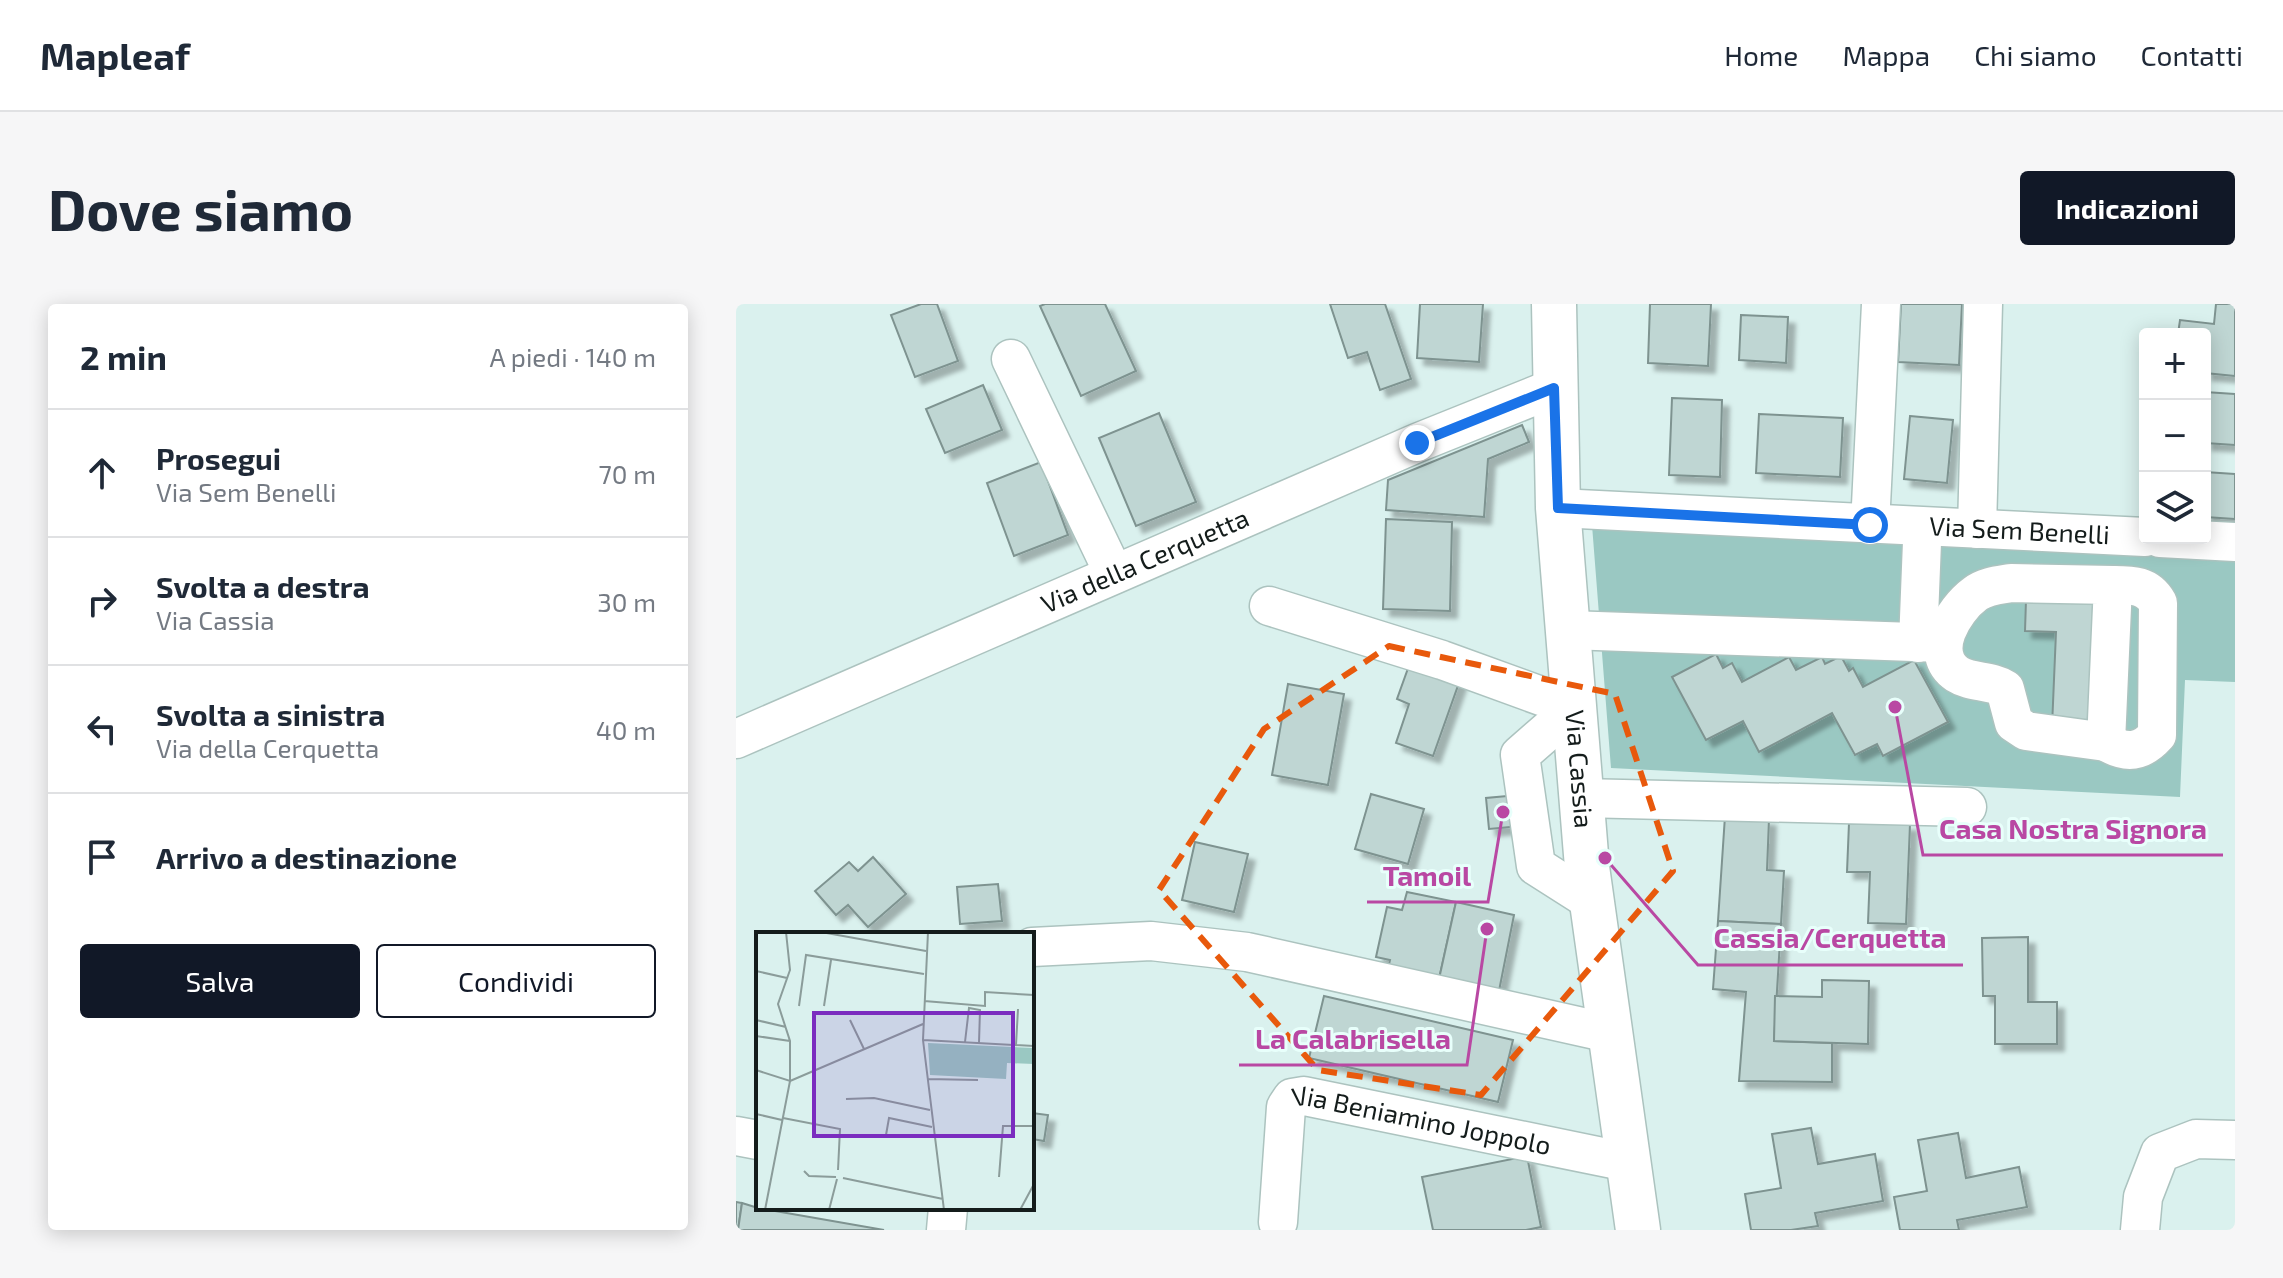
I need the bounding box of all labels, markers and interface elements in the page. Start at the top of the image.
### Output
text: Mapleaf [40,32,190,78]
text: Home [1724,38,1798,72]
text: Mappa [1842,38,1930,72]
text: Chi siamo [1974,38,2097,72]
text: Contatti [2141,38,2243,72]
button: Indicazioni [2020,171,2235,245]
text: Dove siamo [48,175,353,242]
map controls [2139,328,2211,544]
button: + [2139,328,2211,400]
text: 2 min [80,336,167,377]
text: A piedi · 140 m [489,341,656,372]
button: − [2139,400,2211,472]
route end [1399,425,1435,461]
text: Prosegui [156,440,281,476]
icon: ahead [80,451,124,495]
text: 70 m [598,458,656,489]
button: layers [2139,472,2211,544]
text: Via Sem Benelli [156,476,337,507]
street label: Via della Cerquetta [1036,501,1253,619]
route start [1852,507,1888,543]
street label: Via Sem Benelli [1929,509,2110,549]
text: Svolta a destra [156,568,370,604]
icon: right [80,579,124,623]
text: 30 m [597,586,656,617]
text: Via Cassia [156,604,275,635]
text: Svolta a sinistra [156,696,385,732]
icon: left [80,707,124,751]
street label: Via Cassia [1560,709,1601,829]
text: 40 m [596,714,656,745]
text: Via della Cerquetta [156,732,379,763]
callout: Casa Nostra Signora [1923,803,2223,855]
text: Casa Nostra Signora [1939,811,2207,845]
icon: arrive [80,835,124,879]
text: Arrivo a destinazione [156,839,457,875]
callout: Tamoil [1367,850,1488,902]
text: Tamoil [1383,858,1472,892]
callout: Cassia/Cerquetta [1698,913,1963,965]
text: Cassia/Cerquetta [1714,920,1946,954]
inset map [756,932,1034,1210]
button: Salva [80,944,360,1018]
button: Condividi [376,944,656,1018]
callout: La Calabrisella [1239,1013,1467,1065]
text: La Calabrisella [1255,1021,1451,1055]
street label: Via Beniamino Joppolo [1289,1079,1554,1160]

